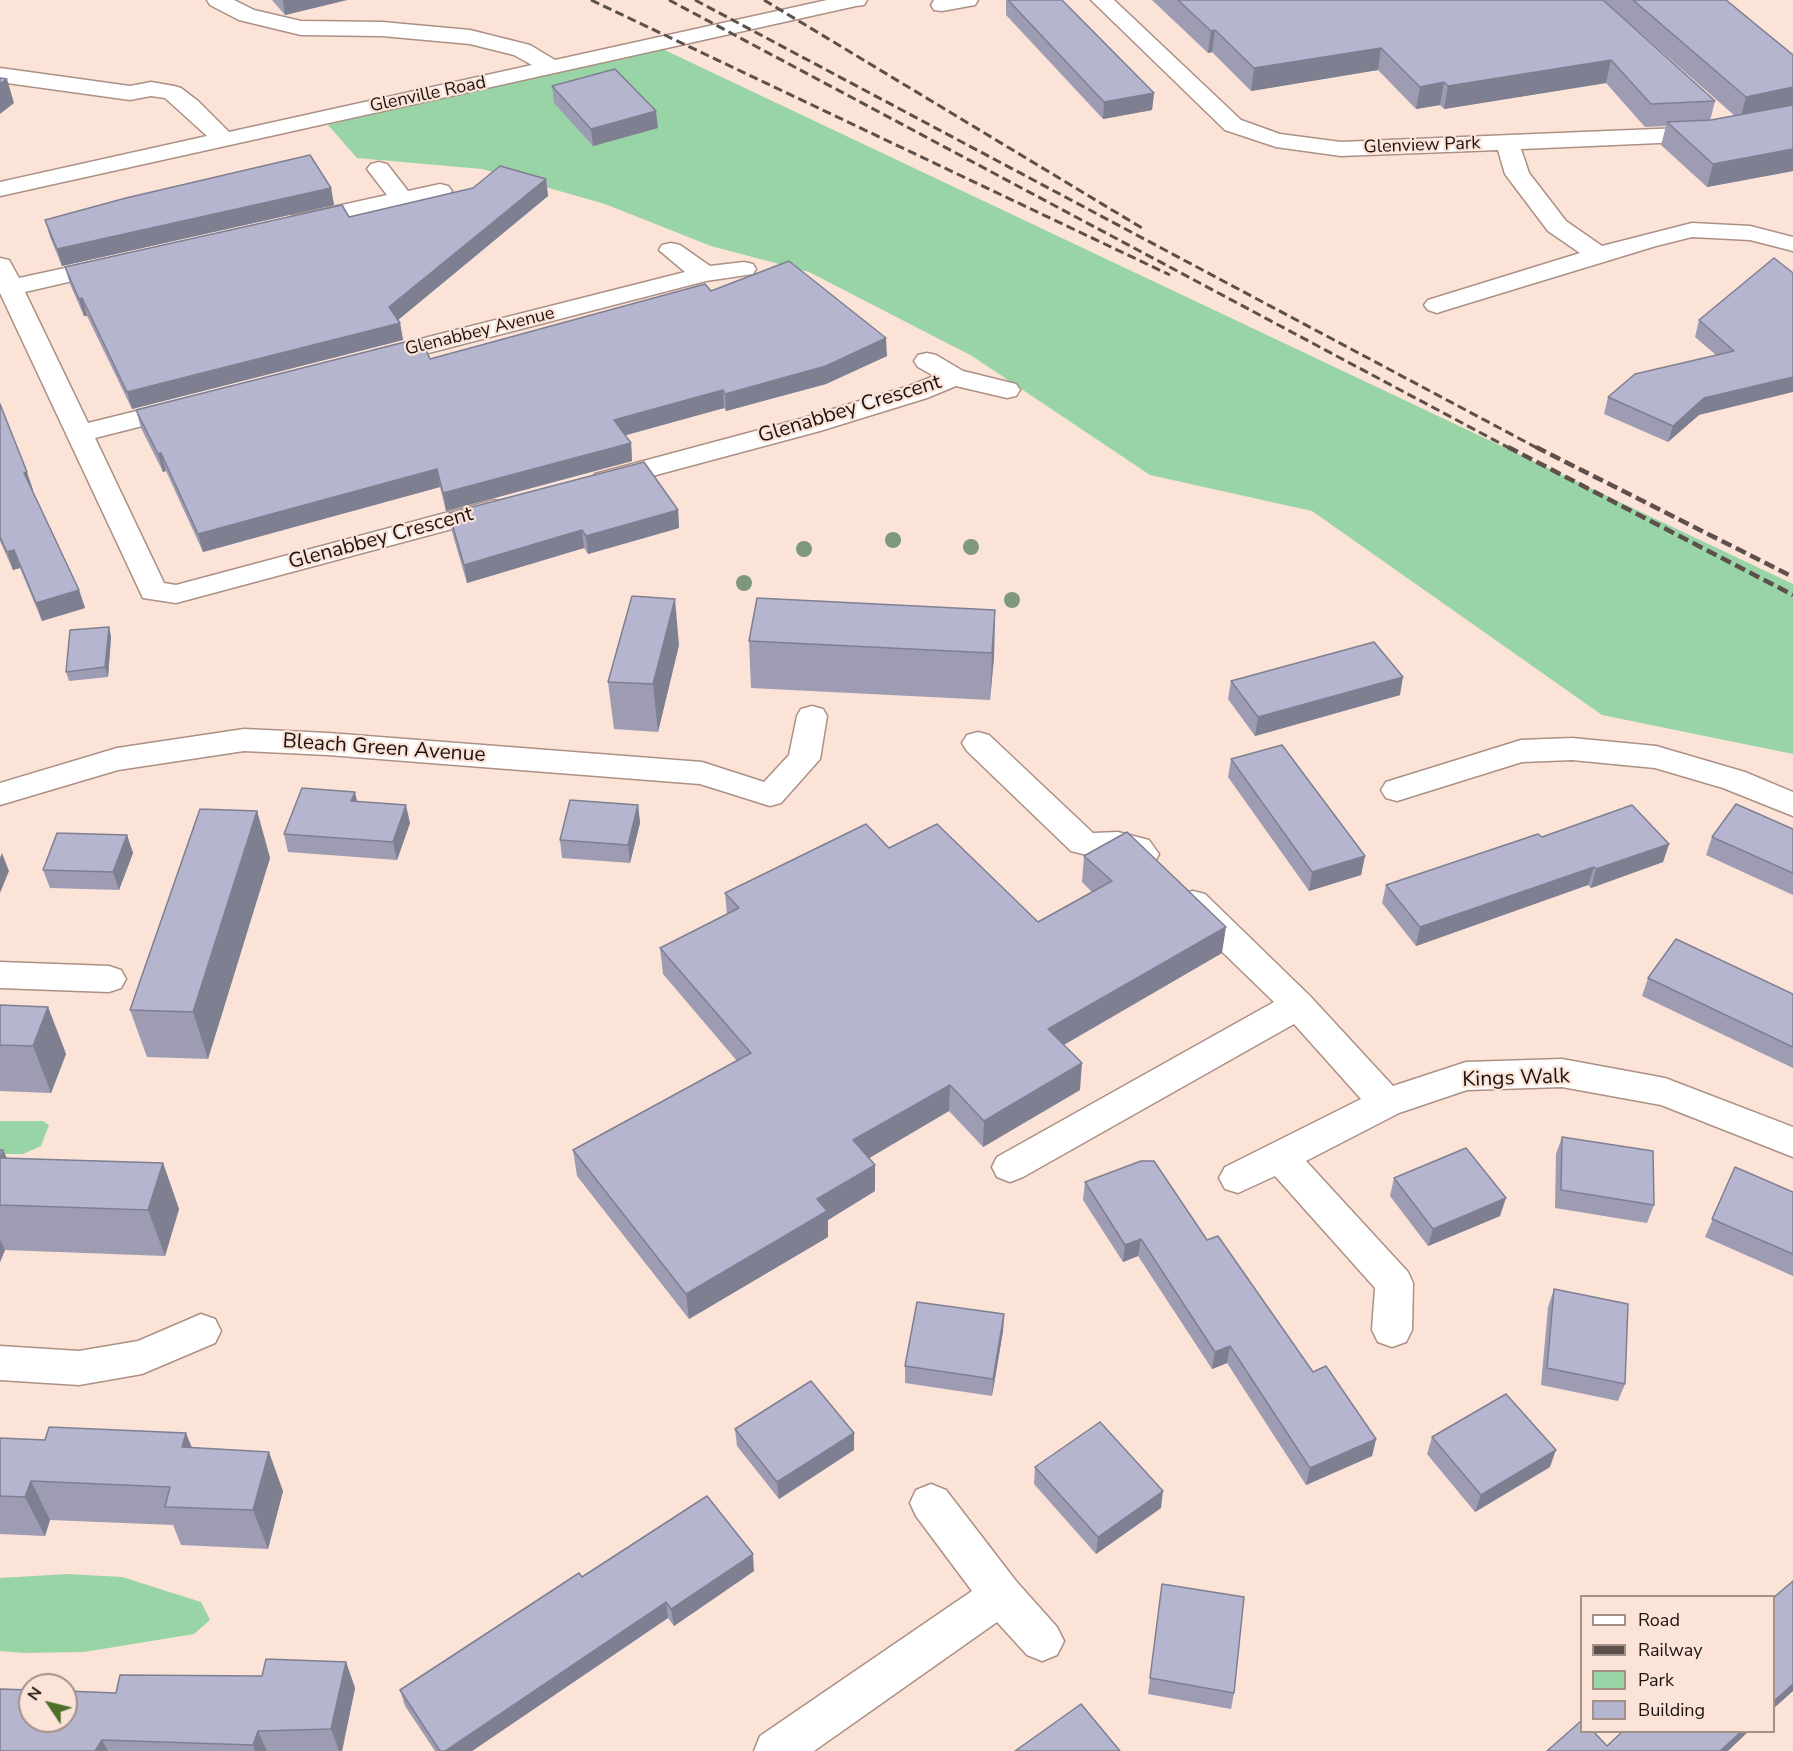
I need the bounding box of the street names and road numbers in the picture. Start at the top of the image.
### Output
street label: Glenville Road [368,72,488,118]
street label: Glenview Park [1363,133,1481,159]
street label: Glenabbey Avenue [403,303,557,361]
street label: Glenabbey Crescent [755,370,945,450]
street label: Glenabbey Crescent [286,502,476,576]
street label: Bleach Green Avenue [282,729,486,769]
street label: Kings Walk [1462,1065,1570,1093]

